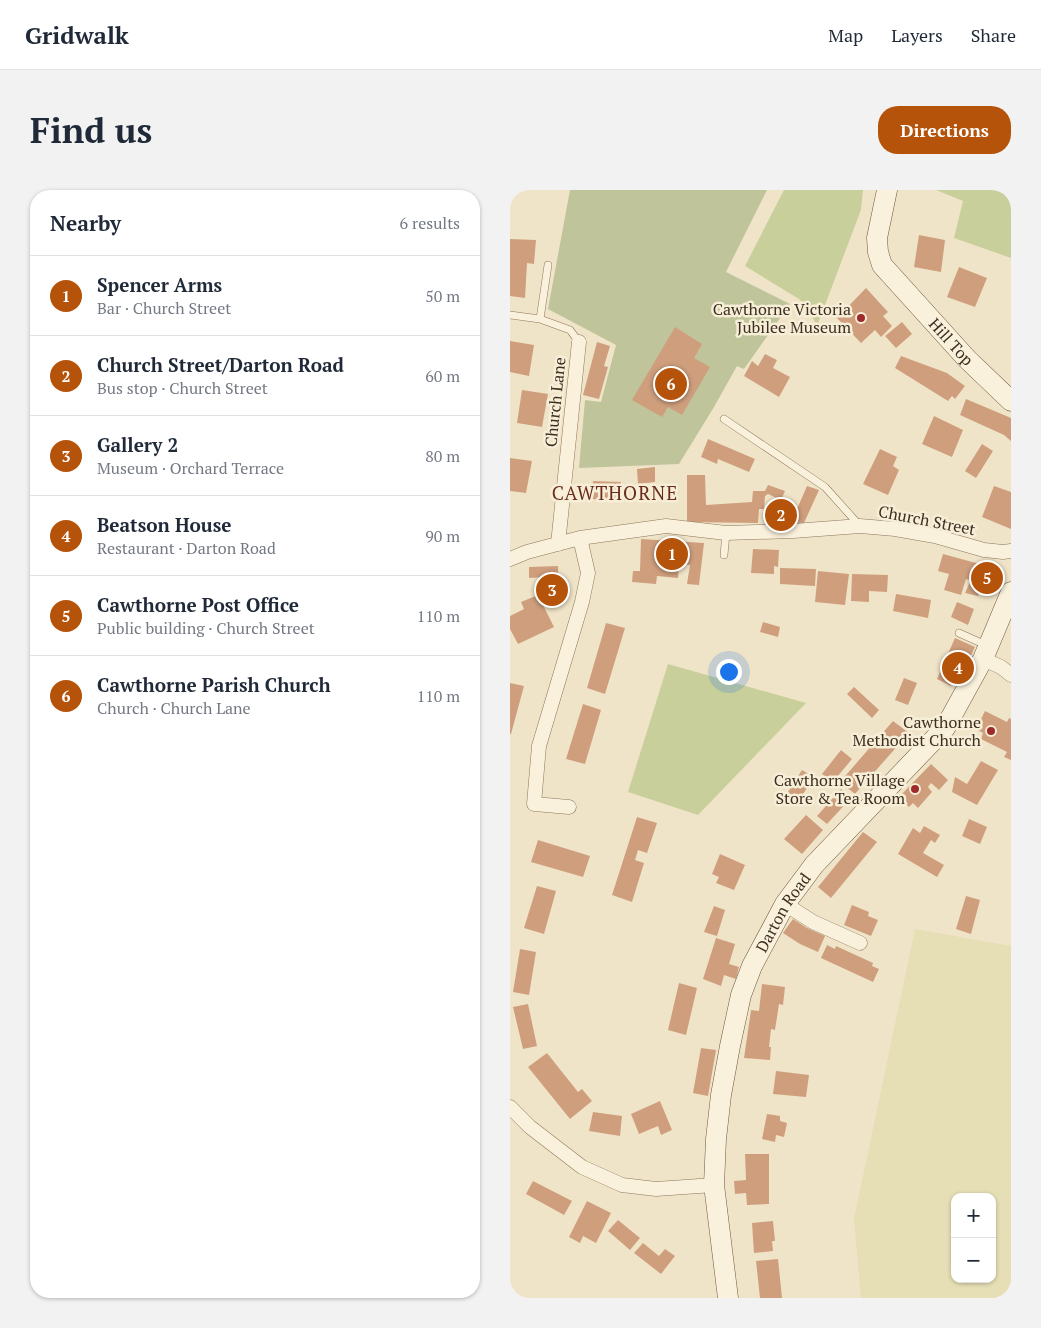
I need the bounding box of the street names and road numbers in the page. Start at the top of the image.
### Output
street label: Hill Top [924,313,978,370]
street label: Church Lane [539,356,571,448]
street label: Church Street [877,500,977,540]
street label: Darton Road [750,868,816,956]

